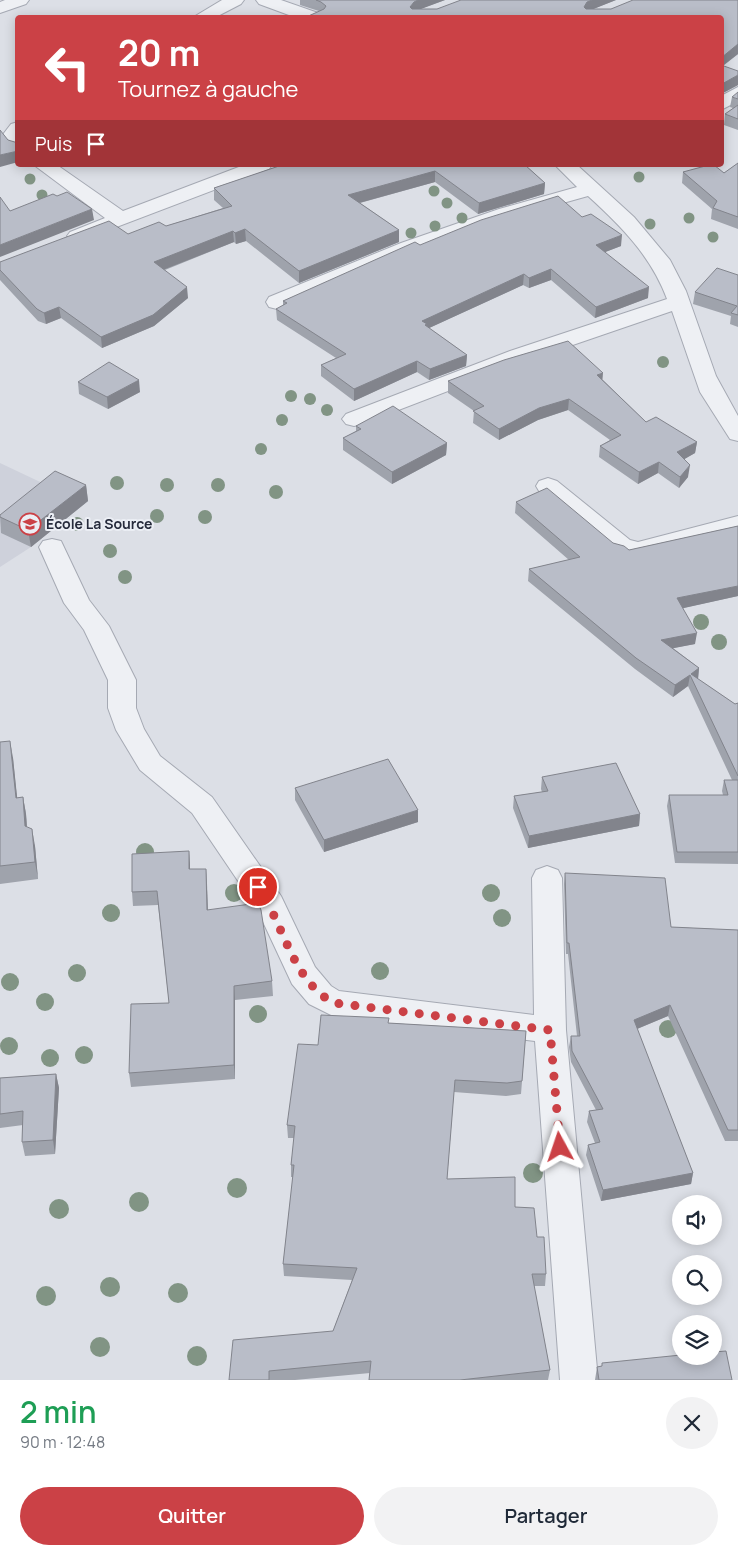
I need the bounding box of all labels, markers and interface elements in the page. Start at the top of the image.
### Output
text: 20 m [118,29,200,77]
icon: left [35,35,100,100]
text: Tournez à gauche [118,74,298,104]
icon: arrive [82,130,110,158]
text: Puis [35,131,72,157]
school or university icon: École La Source [18,512,42,536]
place label: École La Source [46,514,153,533]
pin [237,866,279,908]
icon: arrive [244,873,272,901]
position arrow [533,1120,585,1172]
map controls [672,1195,722,1365]
button: sound [672,1195,722,1245]
button: search [672,1255,722,1305]
button: layers [672,1315,722,1365]
text: 2 min [20,1391,96,1432]
button: close [666,1397,718,1449]
text: 90 m · 12:48 [20,1431,105,1453]
button: Quitter [20,1487,364,1545]
button: Partager [374,1487,718,1545]

